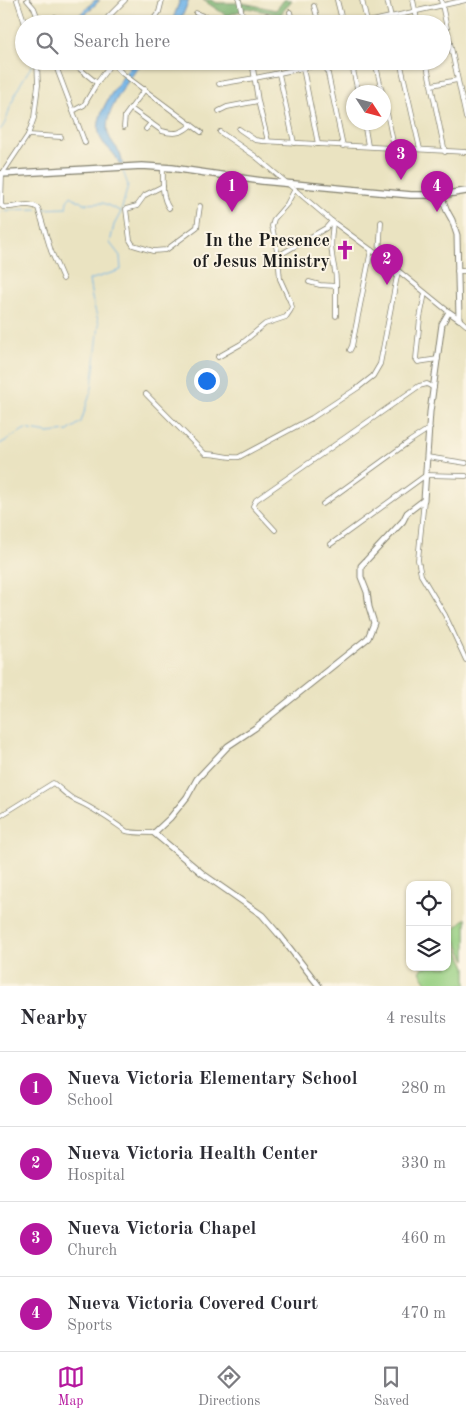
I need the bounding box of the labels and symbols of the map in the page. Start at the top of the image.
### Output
north arrow [346,85,391,130]
pin: 3 [385,139,417,180]
pin: 1 [216,171,248,212]
pin: 4 [421,171,453,212]
place label: In the Presence of Jesus Ministry [193,232,330,271]
church icon: In the Presence of Jesus Ministry [334,239,356,261]
pin: 2 [371,244,403,285]
your location [194,368,220,394]

